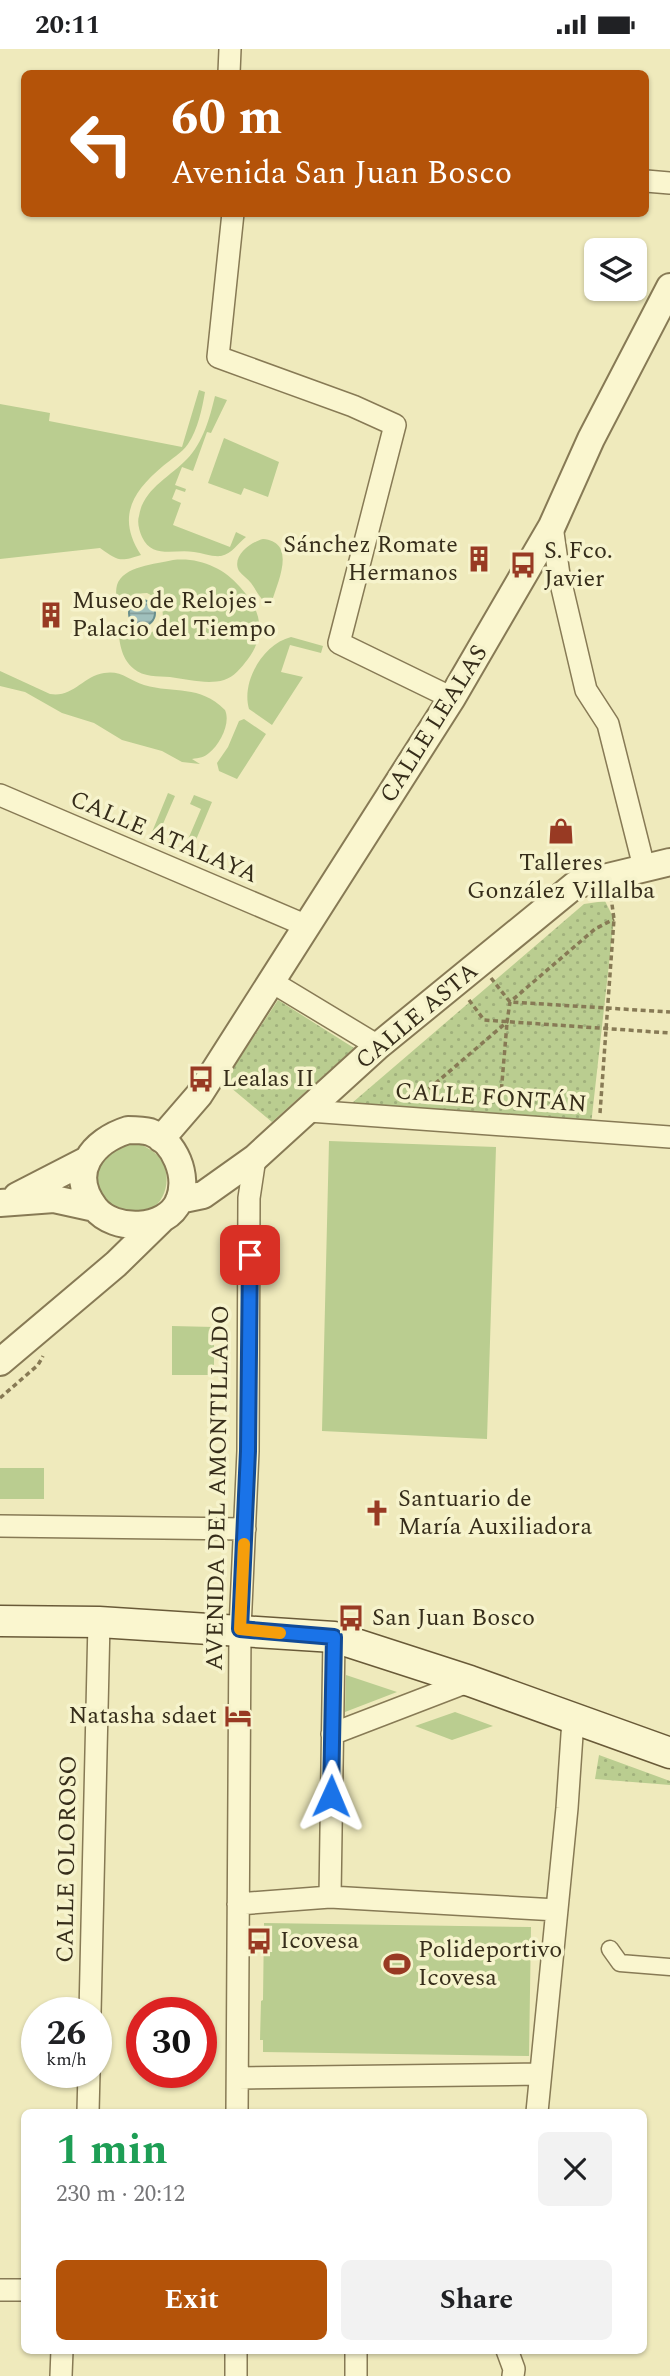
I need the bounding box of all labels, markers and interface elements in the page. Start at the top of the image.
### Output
text: 20:11 [35,5,100,45]
text: 60 m [171,81,282,156]
icon: left [56,98,147,189]
text: Avenida San Juan Bosco [171,149,512,198]
map controls [584,238,647,301]
button: layers [584,238,647,301]
place label: Sánchez Romate Hermanos [283,527,458,591]
place label: S. Fco. Javier [544,533,613,597]
building icon: Sánchez Romate Hermanos [464,544,494,574]
bus stop icon: S. Fco. Javier [508,550,538,580]
place label: Museo de Relojes - Palacio del Tiempo [72,583,276,647]
building icon: Museo de Relojes - Palacio del Tiempo [36,600,66,630]
street label: CALLE LEALAS [371,638,497,810]
street label: CALLE ATALAYA [64,781,264,893]
shop icon: Talleres González Villalba [546,816,576,846]
place label: Talleres González Villalba [467,845,655,909]
street label: CALLE ASTA [348,954,486,1078]
place label: Lealas II [222,1061,314,1097]
bus stop icon: Lealas II [186,1064,216,1094]
street label: CALLE FONTÁN [394,1073,588,1123]
pin [220,1225,280,1285]
icon: arrive [231,1236,269,1274]
street label: AVENIDA DEL AMONTILLADO [197,1305,239,1671]
place label: Santuario de María Auxiliadora [398,1481,592,1545]
church icon: Santuario de María Auxiliadora [362,1498,392,1528]
place label: San Juan Bosco [372,1600,535,1636]
bus stop icon: San Juan Bosco [336,1603,366,1633]
place label: Natasha sdaet [69,1698,217,1734]
hotel icon: Natasha sdaet [223,1701,253,1731]
street label: CALLE OLOROSO [47,1755,87,1963]
position arrow [294,1759,368,1833]
place label: Icovesa [280,1923,359,1959]
bus stop icon: Icovesa [244,1926,274,1956]
place label: Polideportivo Icovesa [418,1932,562,1996]
sports icon: Polideportivo Icovesa [382,1949,412,1979]
speed limit sign: 30 [126,1997,217,2088]
text: 26 [47,2007,86,2060]
text: km/h [46,2046,87,2073]
text: 1 min [56,2119,168,2182]
button: close [538,2132,612,2206]
text: 230 m · 20:12 [56,2177,185,2212]
button: Exit [56,2260,327,2340]
button: Share [341,2260,612,2340]

